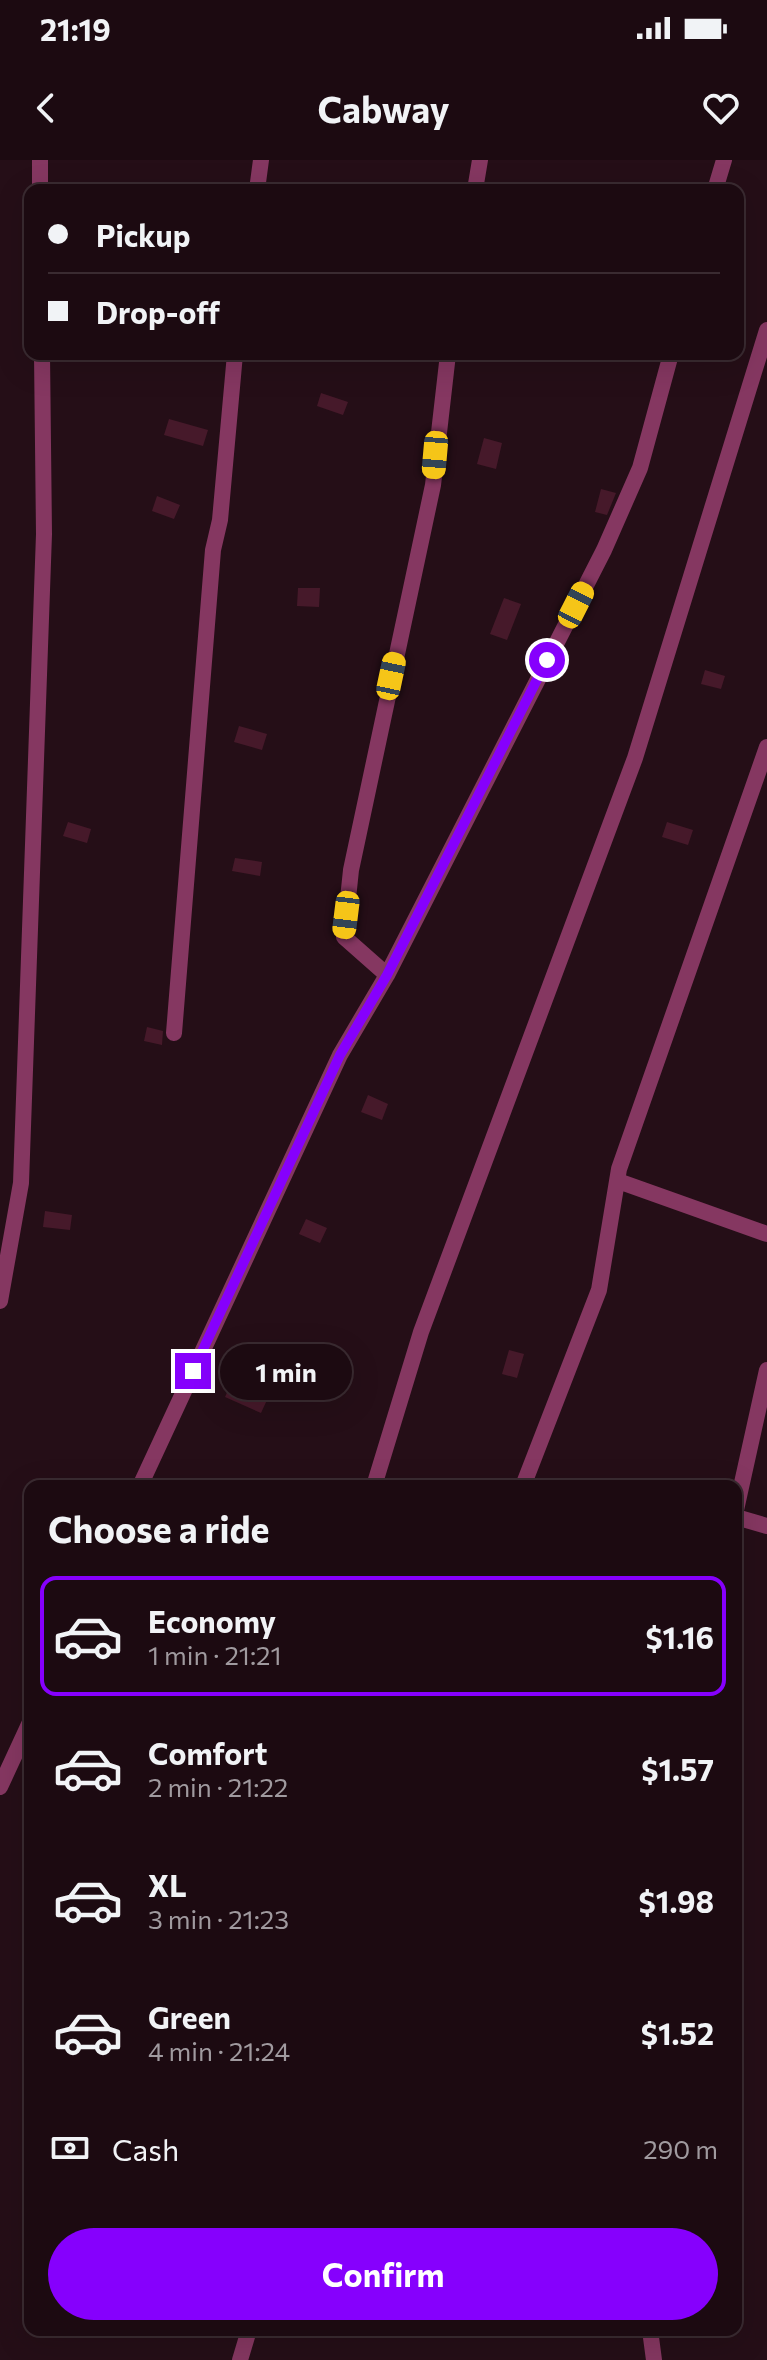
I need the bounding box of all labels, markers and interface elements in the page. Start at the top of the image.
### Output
text: 21:19 [40,10,111,47]
icon: back [24,86,68,130]
text: Cabway [317,86,450,130]
icon: heart [699,86,743,130]
text: Pickup [96,216,190,253]
text: Drop-off [96,293,220,330]
car [421,430,449,480]
car [554,578,598,632]
route start [529,642,565,678]
car [374,650,408,702]
car [331,890,361,940]
callout: 1 min [221,1343,353,1399]
route end [175,1353,211,1389]
text: 1 min [255,1356,317,1387]
text: Choose a ride [48,1506,269,1550]
icon: car [52,1600,124,1672]
text: Economy [148,1602,276,1639]
text: $1.16 [645,1618,714,1655]
text: 1 min · 21:21 [148,1639,282,1670]
icon: car [52,1732,124,1804]
text: Comfort [148,1734,267,1771]
text: $1.57 [641,1750,714,1787]
text: 2 min · 21:22 [148,1771,288,1802]
icon: car [52,1864,124,1936]
text: XL [148,1866,187,1903]
text: $1.98 [639,1882,714,1919]
text: 3 min · 21:23 [148,1903,289,1934]
icon: car [52,1996,124,2068]
text: Green [148,1998,231,2035]
text: $1.52 [641,2014,714,2051]
text: 4 min · 21:24 [148,2035,290,2066]
icon: cash [48,2126,92,2170]
text: Cash [112,2130,179,2167]
text: 290 m [643,2133,718,2164]
button: Confirm [48,2228,718,2320]

